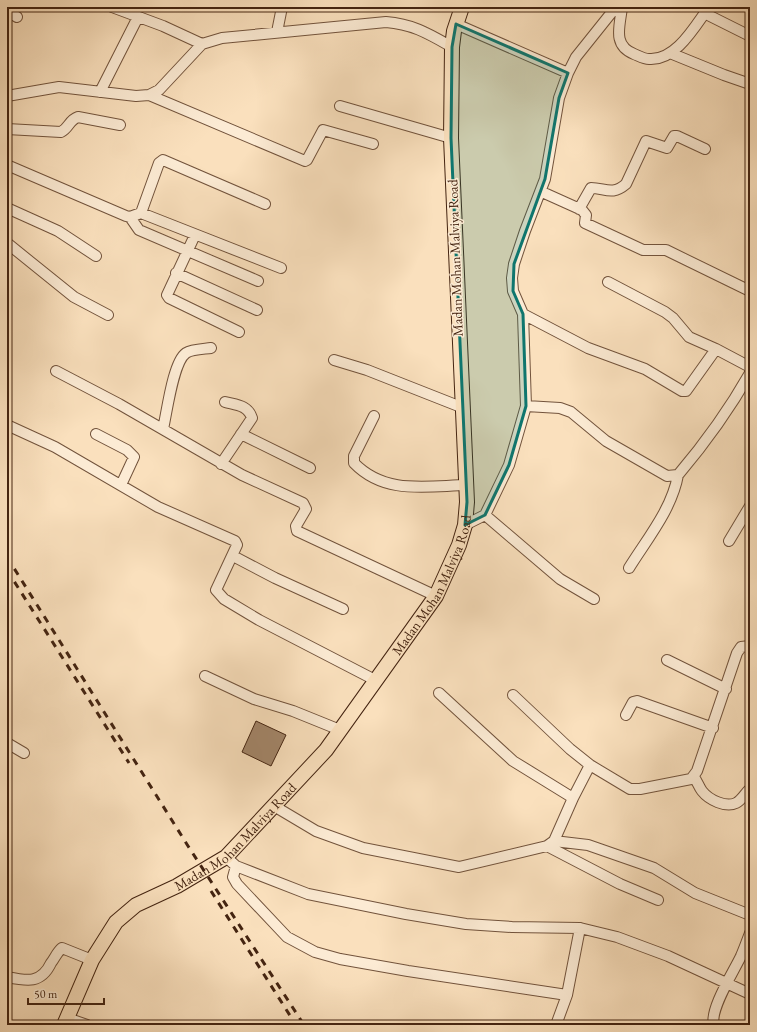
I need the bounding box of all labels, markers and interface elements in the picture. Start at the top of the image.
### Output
street label: Madan Mohan Malviya Road [443,178,467,337]
street label: Madan Mohan Malviya Road [388,513,475,659]
street label: Madan Mohan Malviya Road [171,778,301,895]
scale bar [28,980,104,1006]
text: 50 m [34,986,58,1002]

